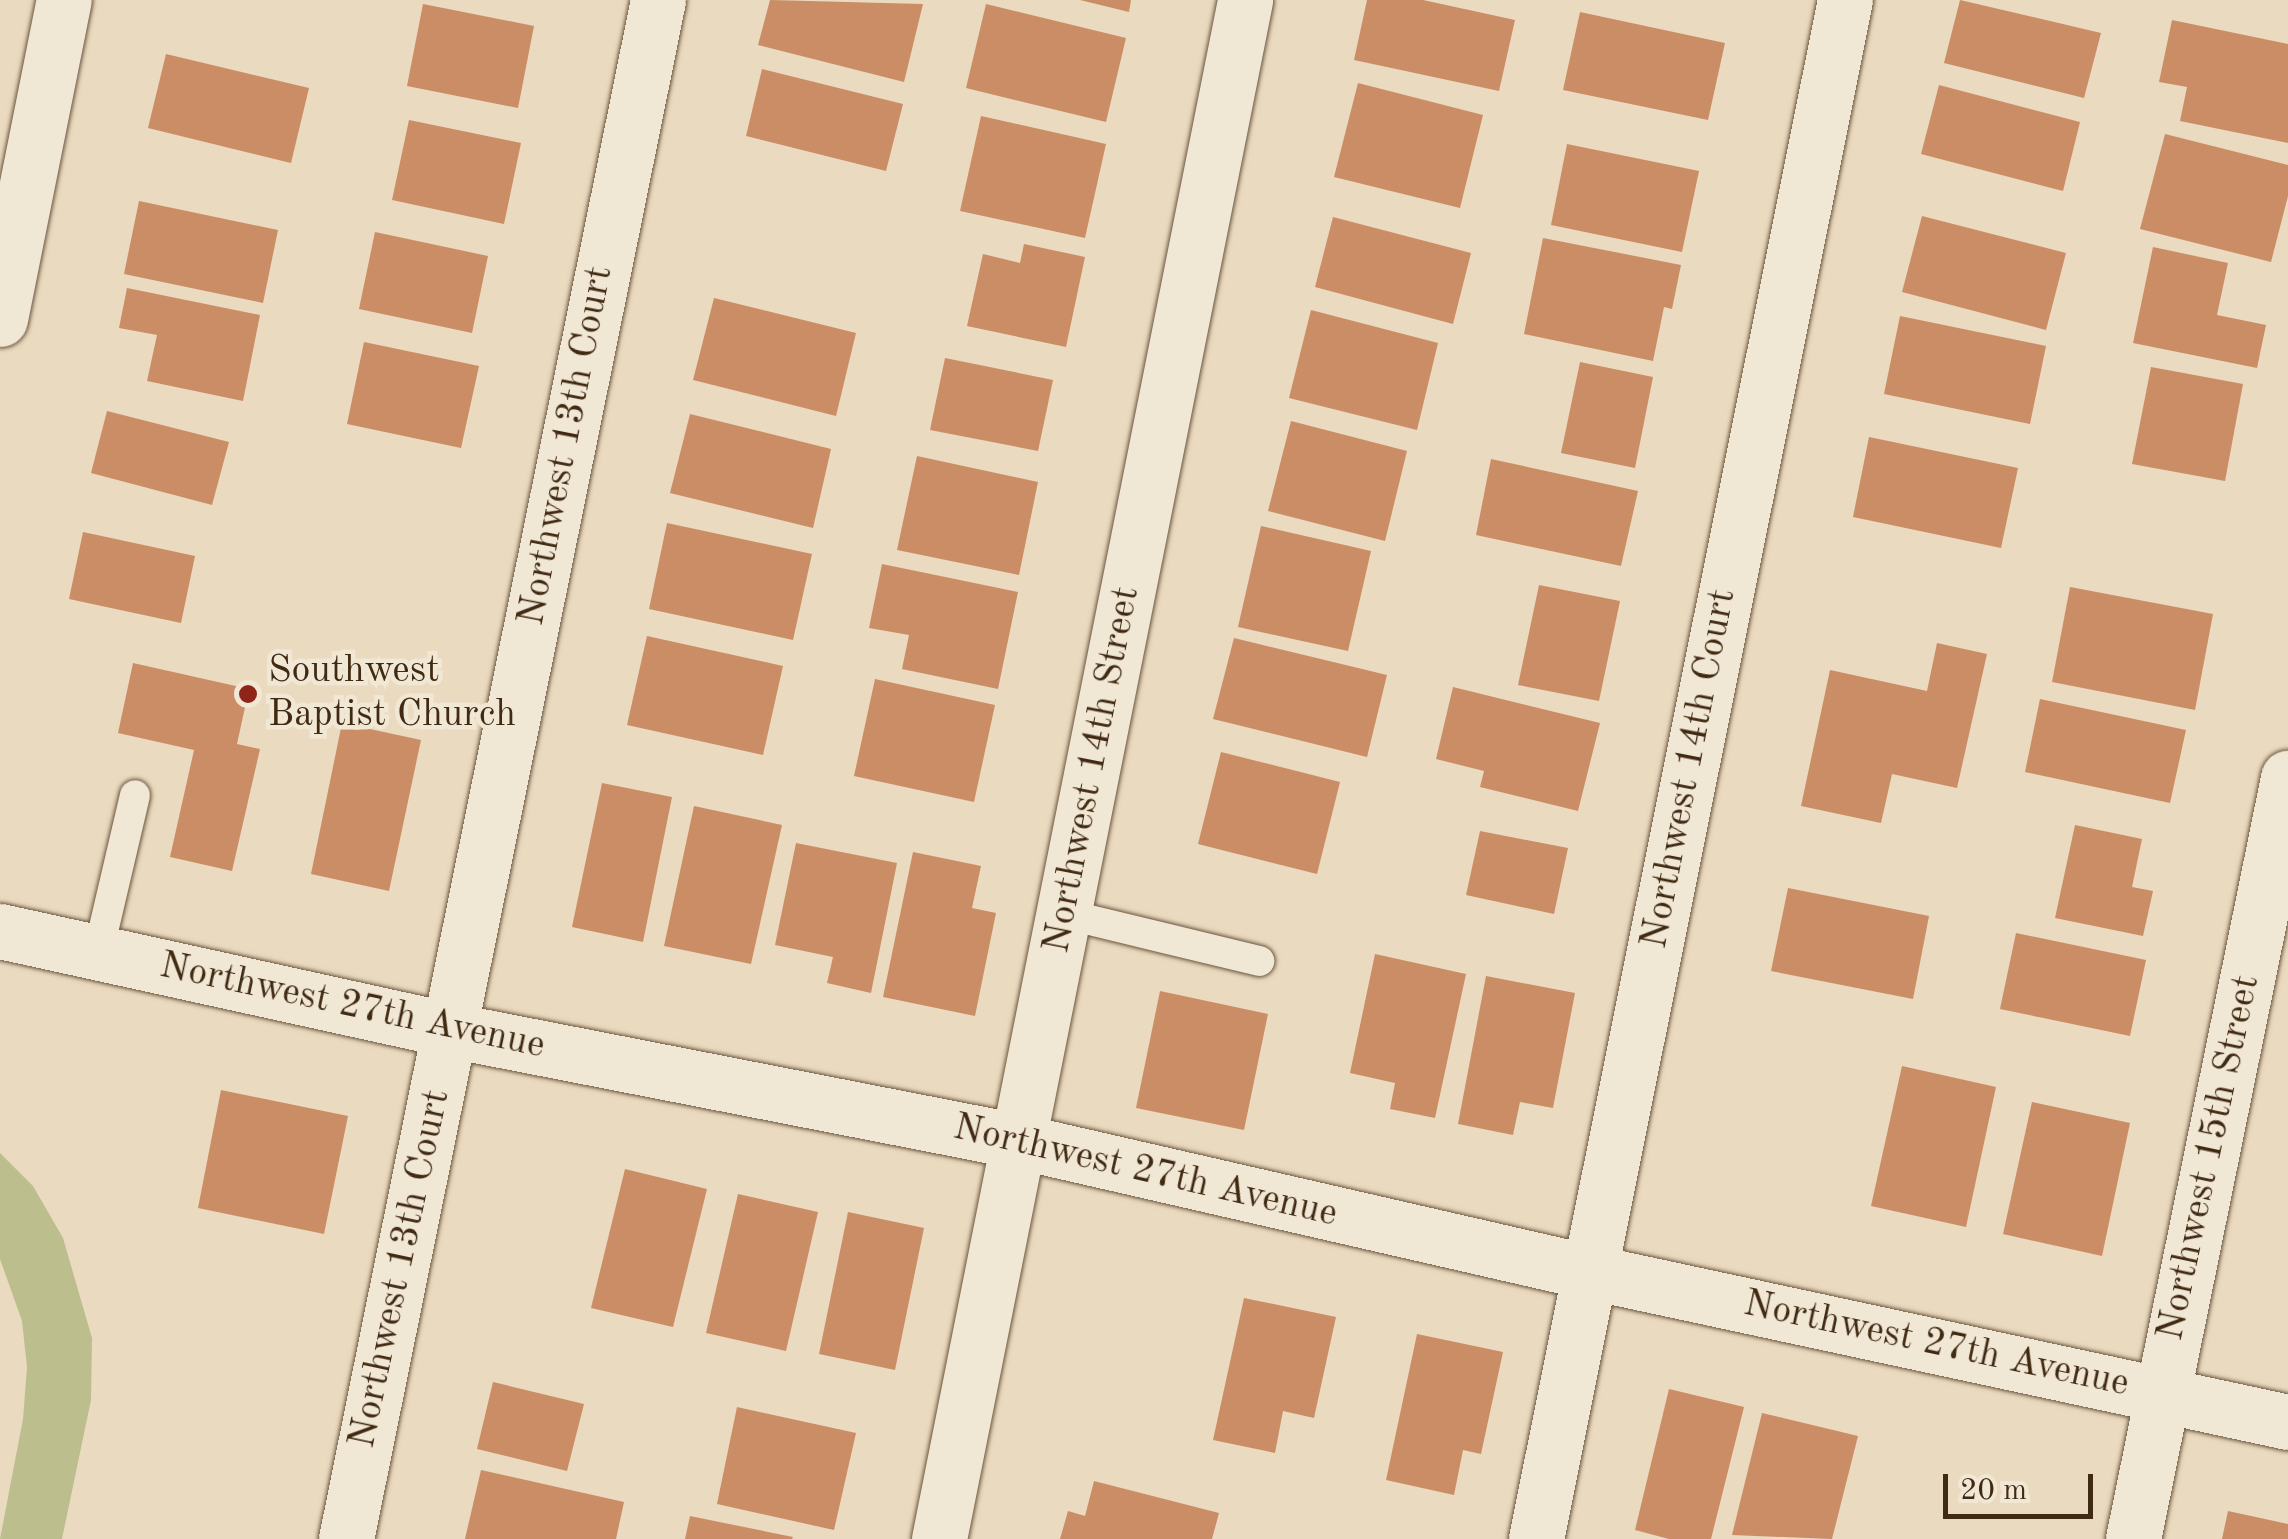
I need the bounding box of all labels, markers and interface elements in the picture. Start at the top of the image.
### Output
street label: Northwest 13th Court [510,262,624,630]
street label: Northwest 14th Street [1035,583,1151,957]
street label: Northwest 14th Court [1633,585,1747,953]
place label: Southwest Baptist Church [268,649,516,738]
marker: Southwest Baptist Church [237,683,259,705]
street label: Northwest 27th Avenue [155,944,549,1070]
street label: Northwest 15th Street [2149,971,2271,1345]
street label: Northwest 13th Court [341,1086,461,1452]
street label: Northwest 27th Avenue [949,1106,1341,1238]
street label: Northwest 27th Avenue [1739,1282,2133,1408]
scale bar [1948,1454,2098,1516]
text: 20 m [1960,1476,2027,1506]

